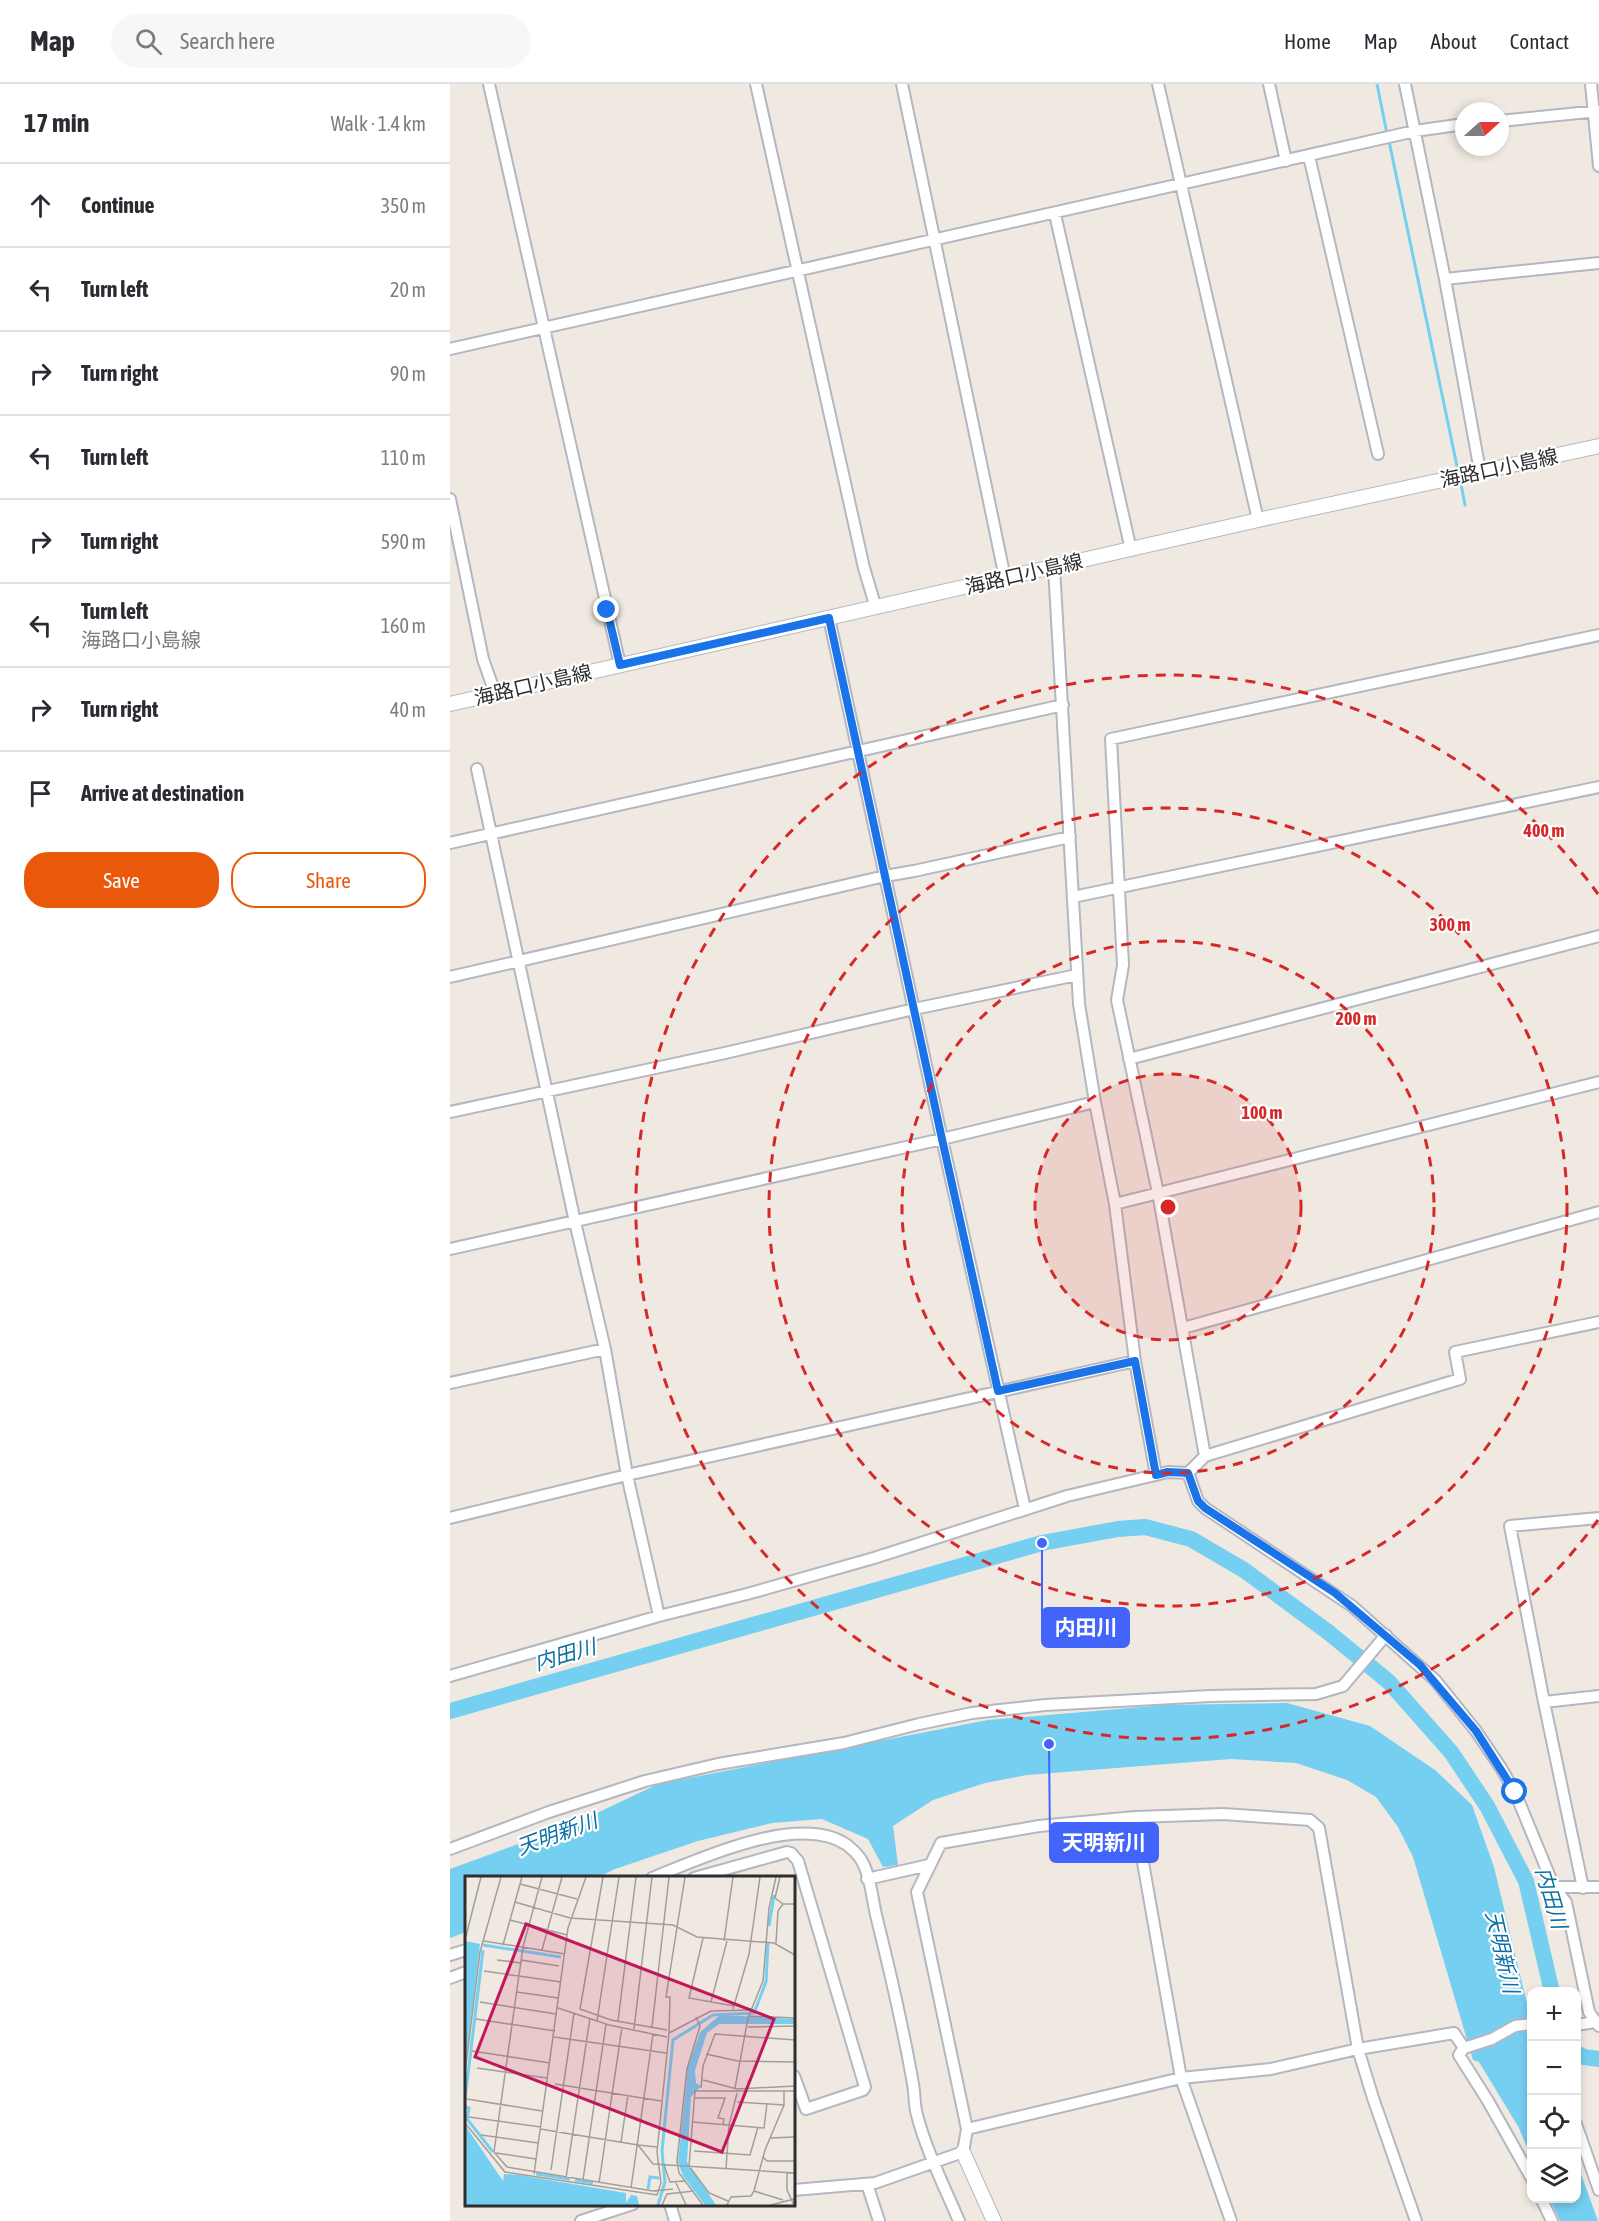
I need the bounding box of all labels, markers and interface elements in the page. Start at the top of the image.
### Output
search box [111,14,531,68]
text: Map [30,25,75,57]
icon: search [132,25,165,58]
text: Search here [180,28,275,54]
text: Home [1284,29,1331,53]
text: Map [1364,29,1398,53]
text: About [1431,29,1477,53]
text: Contact [1510,29,1569,53]
north arrow [1455,102,1509,156]
text: 17 min [24,108,89,138]
text: Walk · 1.4 km [331,112,426,135]
icon: ahead [24,189,57,222]
text: Continue [81,192,155,218]
text: 350 m [381,194,426,217]
icon: left [24,273,57,306]
text: Turn left [81,276,148,302]
text: 20 m [390,278,426,301]
icon: right [24,357,57,390]
text: Turn right [81,360,158,386]
text: 90 m [390,362,426,385]
icon: left [24,441,57,474]
text: Turn left [81,444,148,470]
street label: 海路口小島線 [1438,444,1560,491]
text: 110 m [381,446,426,469]
icon: right [24,525,57,558]
text: Turn right [81,528,158,554]
text: 590 m [381,530,426,553]
street label: 海路口小島線 [963,549,1085,598]
route end [593,596,619,622]
text: Turn left [81,598,148,624]
icon: left [24,609,57,642]
text: 160 m [381,614,426,637]
text: 海路口小島線 [81,628,201,651]
street label: 海路口小島線 [472,660,594,709]
icon: right [24,693,57,726]
text: Turn right [81,696,158,722]
text: 40 m [390,698,426,721]
icon: arrive [24,777,57,810]
text: Arrive at destination [81,780,244,806]
text: 400 m [1523,820,1564,841]
button: Save [24,852,219,908]
button: Share [231,852,426,908]
text: 300 m [1430,914,1470,935]
text: 200 m [1336,1008,1376,1029]
text: 100 m [1242,1102,1282,1123]
centre of rings [1158,1197,1178,1217]
callout: 内田川 [1042,1608,1129,1647]
text: 内田川 [1055,1615,1118,1639]
water label: 内田川 [531,1633,600,1674]
route start [1501,1778,1527,1804]
water label: 天明新川 [513,1807,602,1859]
callout: 天明新川 [1050,1823,1158,1862]
text: 天明新川 [1062,1830,1146,1854]
water label: 内田川 [1532,1864,1573,1933]
inset map [465,1876,795,2206]
water label: 天明新川 [1482,1908,1525,1997]
map controls [1527,1987,1581,2203]
button: + [1527,1987,1581,2041]
button: − [1527,2041,1581,2095]
button: locate [1527,2095,1581,2149]
button: layers [1527,2149,1581,2203]

